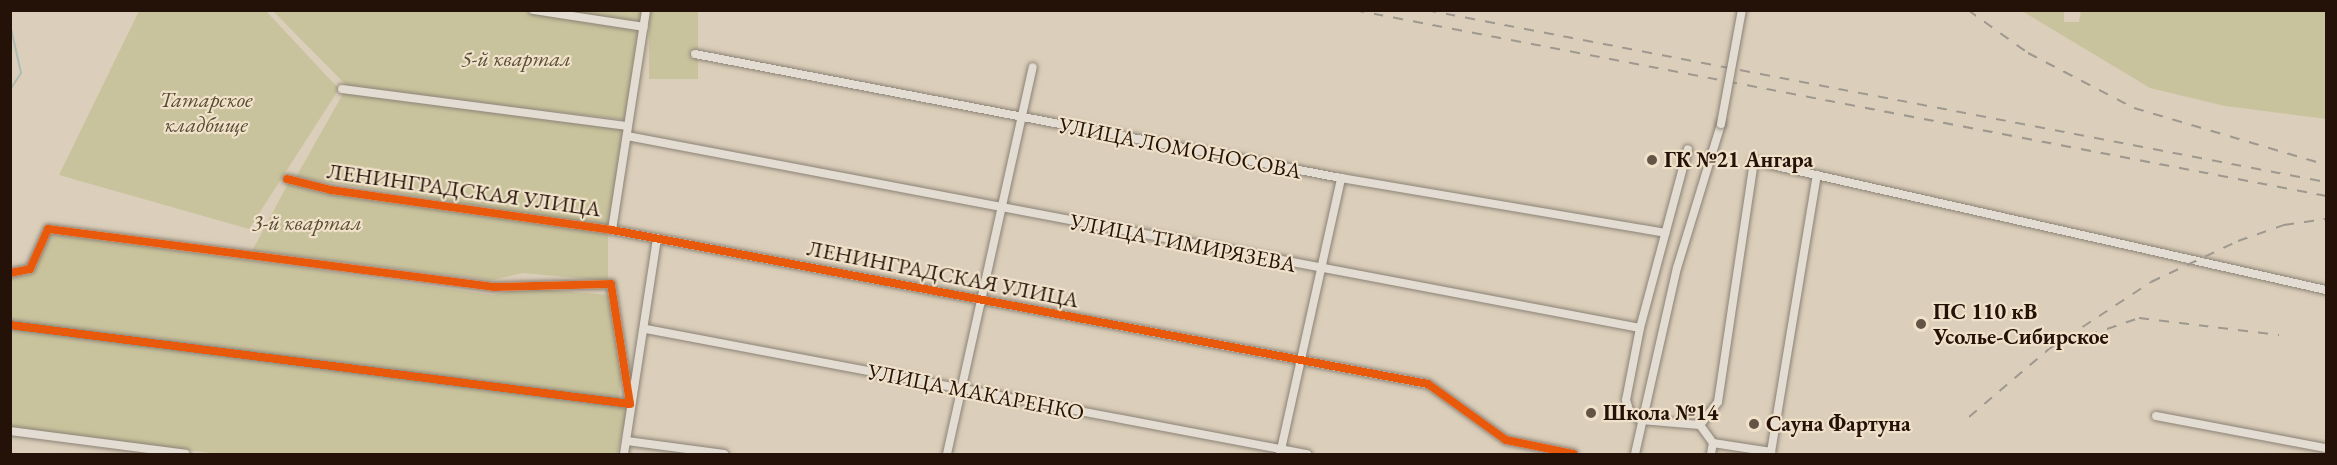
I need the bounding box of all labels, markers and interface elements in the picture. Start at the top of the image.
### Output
park label: 5-й квартал [461,46,571,72]
park label: Татарское кладбище [159,86,253,138]
street label: УЛИЦА ЛОМОНОСОВА [1056,112,1304,184]
place label: ГК №21 Ангара [1664,147,1813,173]
marker: ГК №21 Ангара [1645,153,1659,167]
street label: ЛЕНИНГРАДСКАЯ УЛИЦА [325,158,603,222]
street label: УЛИЦА ТИМИРЯЗЕВА [1068,208,1298,278]
park label: 3-й квартал [252,210,362,236]
street label: ЛЕНИНГРАДСКАЯ УЛИЦА [805,235,1081,313]
place label: ПС 110 кВ Усолье-Сибирское [1933,298,2109,350]
marker: ПС 110 кВ Усолье-Сибирское [1914,317,1928,331]
street label: УЛИЦА МАКАРЕНКО [865,358,1087,426]
place label: Школа №14 [1603,400,1718,426]
marker: Школа №14 [1584,406,1598,420]
place label: Сауна Фартуна [1766,411,1911,437]
marker: Сауна Фартуна [1747,417,1761,431]

